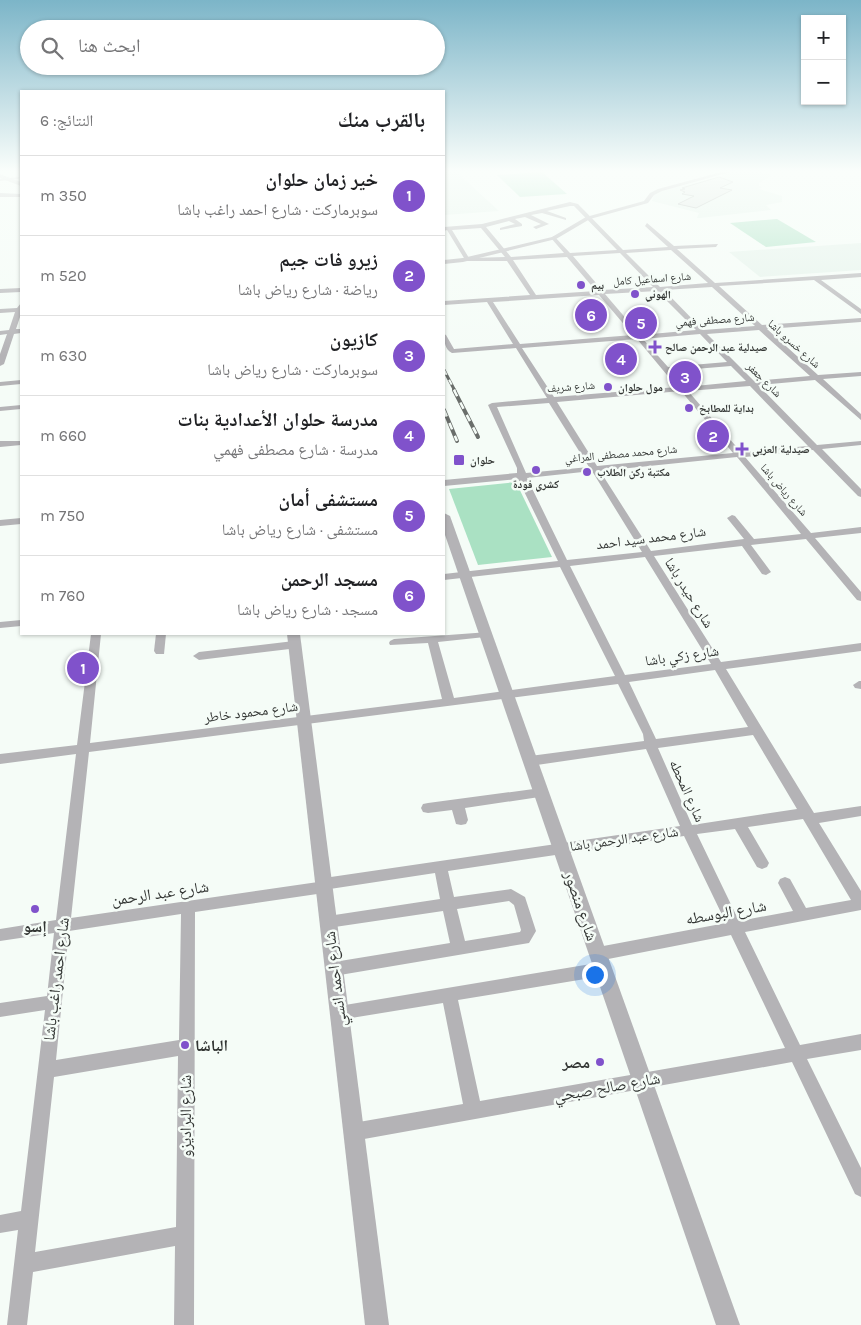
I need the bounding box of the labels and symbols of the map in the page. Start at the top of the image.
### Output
street label: شارع اسماعيل كامل [613,270,691,288]
marker: بيم [575,279,587,291]
place label: بيم [591,279,604,293]
marker: الهوني [629,288,641,300]
place label: الهوني [645,288,671,302]
pin: 6 [575,296,607,334]
pin: 5 [625,304,657,342]
street label: شارع مصطفى فهمي [675,311,755,331]
street label: شارع خسرو باشا [765,317,823,371]
pin: 4 [605,340,637,378]
marker: صيدلية عبد الرحمن صالح [649,341,661,353]
place label: صيدلية عبد الرحمن صالح [665,341,768,355]
pin: 3 [669,358,701,396]
street label: شارع جعفر [743,359,784,400]
street label: شارع شريف [547,379,595,395]
marker: مول حلوان [602,381,614,393]
place label: مول حلوان [618,381,663,395]
marker: بداية للمطابخ [683,402,695,414]
place label: بداية للمطابخ [699,402,754,416]
pin: 2 [697,417,729,455]
street label: شارع محمد مصطفى المراغي [564,443,678,467]
marker: صيدلية العزبي [736,443,748,455]
place label: صيدلية العزبي [752,443,810,457]
marker: حلوان [452,453,466,467]
place label: حلوان [470,454,495,468]
street label: شارع رياض باشا [758,461,810,519]
marker: كشري فودة [530,464,542,476]
marker: مكتبة ركن الطلاب [581,466,593,478]
place label: مكتبة ركن الطلاب [597,466,670,480]
place label: كشري فودة [513,478,559,492]
street label: شارع محمد سيد احمد [595,523,707,554]
street label: شارع حيدر باشا [660,555,717,632]
street label: شارع زكي باشا [644,642,720,672]
pin: 1 [67,649,99,687]
street label: شارع محمود خاطر [202,698,299,727]
street label: شارع المحطه [665,757,708,825]
street label: شارع عبد الرحمن باشا [569,823,679,856]
street label: شارع منصور [559,868,602,944]
street label: شارع عبد الرحمن [110,877,210,910]
street label: شارع البوسطه [684,896,768,929]
marker: إسو [29,903,41,915]
street label: شارع احمد راغب باشا [39,916,74,1042]
place label: إسو [23,917,47,937]
street label: شارع احمد انسي [320,930,353,1028]
your location [582,962,608,988]
place label: الباشا [195,1036,228,1055]
marker: الباشا [179,1039,191,1051]
place label: مصر [562,1053,590,1072]
marker: مصر [594,1056,606,1068]
street label: شارع صالح صبحي [552,1068,662,1109]
street label: شارع البراديزو [176,1075,196,1157]

